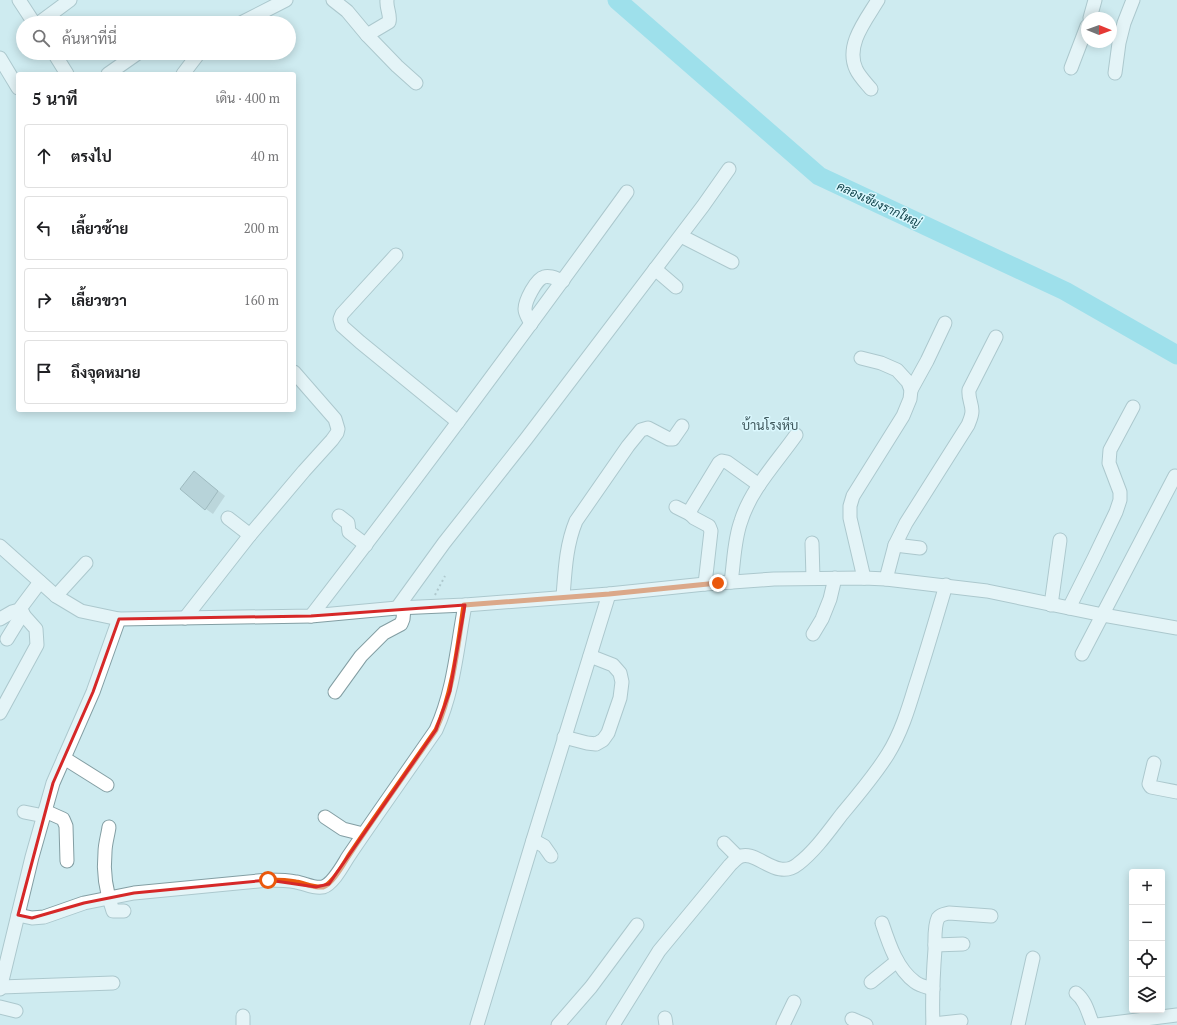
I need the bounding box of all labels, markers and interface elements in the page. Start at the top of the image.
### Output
north arrow [1081,12,1117,48]
search box [16,16,296,60]
icon: search [30,27,52,49]
text: ค้นหาที่นี่ [62,28,117,48]
text: 5 นาที [32,87,77,110]
text: เดิน · 400 m [215,89,280,107]
icon: ahead [33,145,55,167]
text: ตรงไป [71,146,112,166]
text: 40 m [251,147,279,165]
water label: คลองเชียงรากใหญ่ [835,178,924,230]
icon: left [33,217,55,239]
text: เลี้ยวซ้าย [71,218,128,238]
text: 200 m [244,219,279,237]
icon: right [33,289,55,311]
text: เลี้ยวขวา [71,290,127,310]
text: 160 m [244,291,279,309]
icon: arrive [33,361,55,383]
text: ถึงจุดหมาย [71,362,141,382]
district label: บ้านโรงหีบ [742,416,798,434]
route end [709,574,727,592]
map controls [1129,869,1165,1013]
button: + [1129,869,1165,905]
route start [259,871,277,889]
button: − [1129,905,1165,941]
button: locate [1129,941,1165,977]
button: layers [1129,977,1165,1013]

